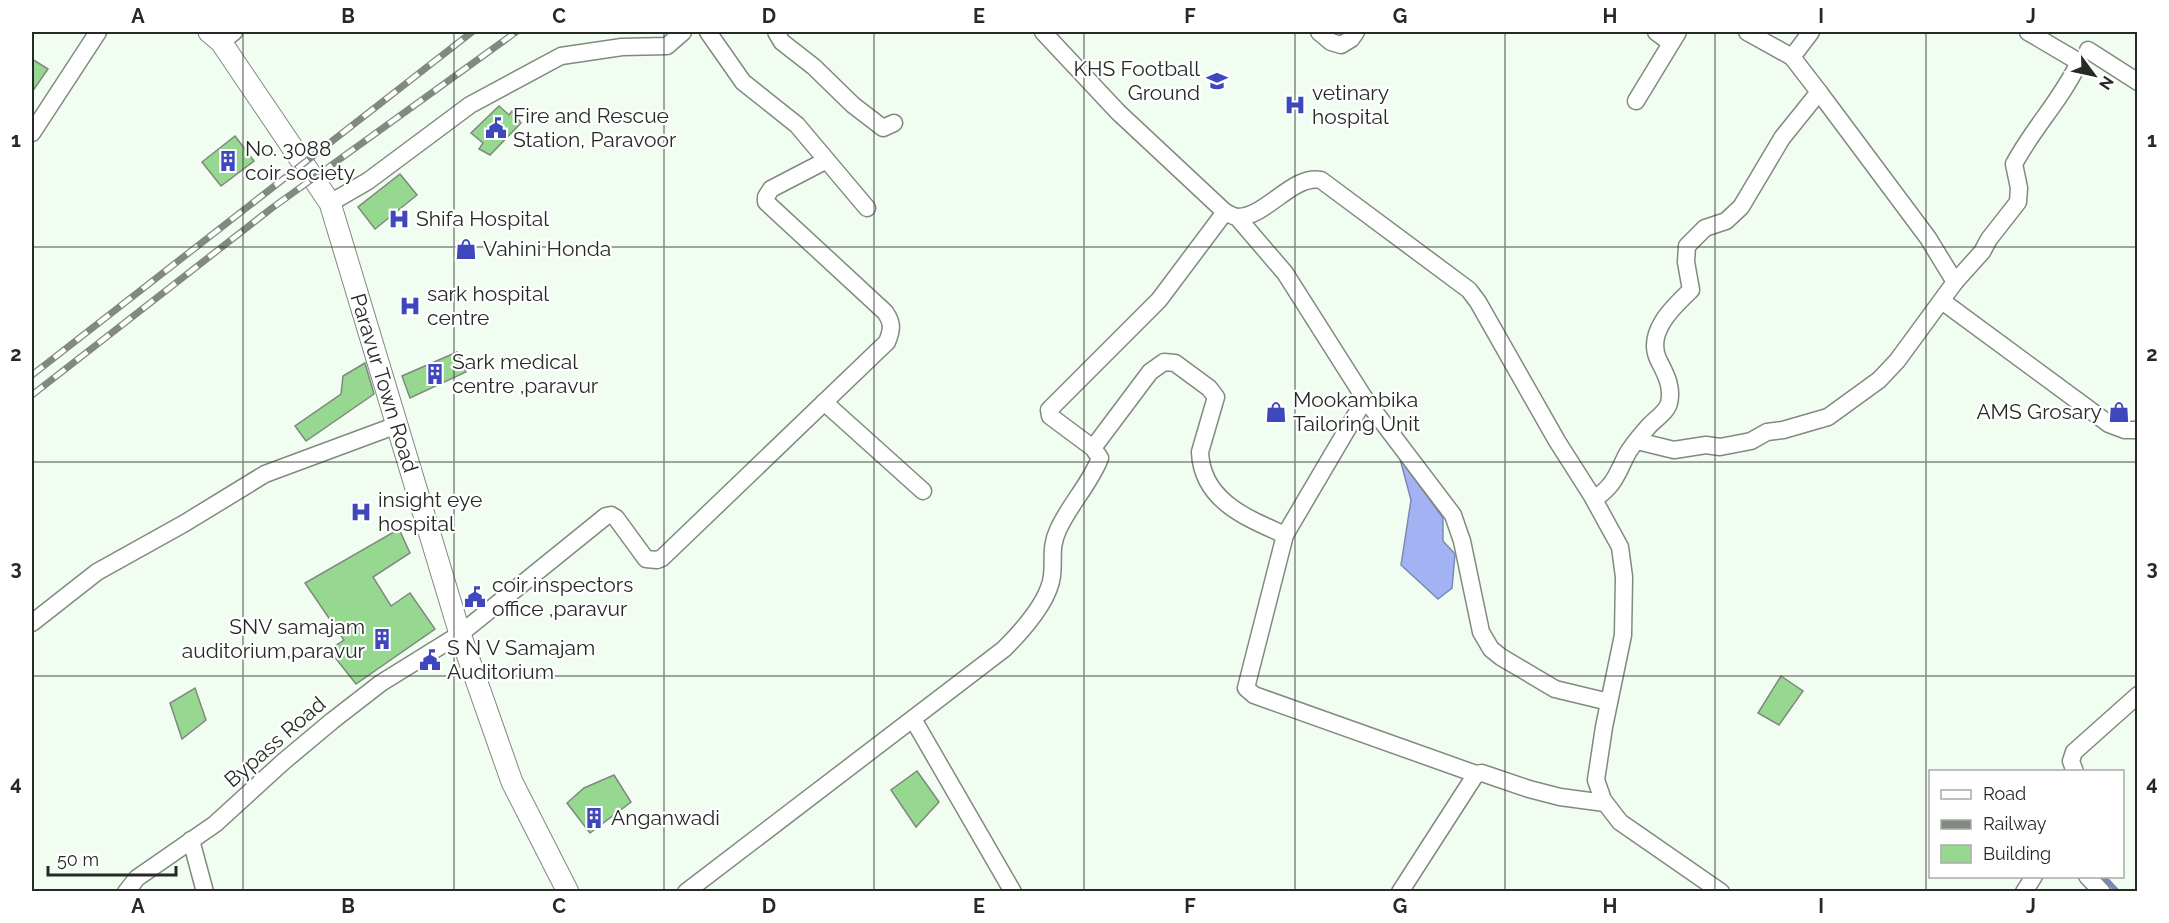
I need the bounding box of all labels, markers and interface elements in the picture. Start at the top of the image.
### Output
text: A [131,4,145,28]
text: B [341,4,355,28]
text: C [552,4,566,28]
text: D [762,4,776,28]
text: E [973,4,985,28]
text: F [1184,4,1196,28]
text: G [1393,4,1407,28]
text: H [1603,4,1617,28]
text: I [1818,4,1824,28]
text: J [2026,4,2036,28]
north arrow [2064,45,2124,105]
place label: KHS Football Ground [1074,56,1200,105]
school or university icon: KHS Football Ground [1205,69,1229,93]
text: N [2095,73,2117,93]
place label: vetinary hospital [1312,80,1389,129]
hospital icon: vetinary hospital [1283,93,1307,117]
place label: Fire and Rescue Station, Paravoor [513,103,677,152]
public building icon: Fire and Rescue Station, Paravoor [484,116,508,140]
text: 1 [11,128,21,152]
text: 1 [2147,128,2157,152]
place label: No. 3088 coir society [245,136,355,185]
building icon: No. 3088 coir society [216,149,240,173]
place label: Shifa Hospital [416,206,549,231]
hospital icon: Shifa Hospital [387,207,411,231]
place label: Vahini Honda [483,236,611,261]
shop icon: Vahini Honda [454,237,478,261]
place label: sark hospital centre [427,281,549,330]
street label: Paravur Town Road [345,290,424,475]
hospital icon: sark hospital centre [398,294,422,318]
text: 2 [10,342,22,366]
text: 2 [2146,342,2158,366]
place label: Sark medical centre ,paravur [452,349,599,398]
building icon: Sark medical centre ,paravur [423,362,447,386]
place label: Mookambika Tailoring Unit [1293,387,1420,436]
place label: AMS Grosary [1976,399,2102,424]
shop icon: Mookambika Tailoring Unit [1264,400,1288,424]
shop icon: AMS Grosary [2107,400,2131,424]
place label: insight eye hospital [378,487,482,536]
hospital icon: insight eye hospital [349,500,373,524]
text: 3 [10,556,22,580]
text: 3 [2146,556,2158,580]
place label: coir inspectors office ,paravur [492,572,633,621]
public building icon: coir inspectors office ,paravur [463,585,487,609]
place label: SNV samajam auditorium,paravur [182,614,366,663]
building icon: SNV samajam auditorium,paravur [370,627,394,651]
place label: S N V Samajam Auditorium [447,635,595,684]
public building icon: S N V Samajam Auditorium [418,648,442,672]
street label: Bypass Road [219,691,330,792]
legend [1929,770,2124,878]
text: 4 [10,771,22,795]
text: 4 [2146,771,2158,795]
text: Road [1983,783,2026,804]
place label: Anganwadi [611,805,720,830]
building icon: Anganwadi [582,806,606,830]
text: Railway [1983,813,2047,834]
scale bar [48,839,176,877]
text: Building [1983,843,2051,864]
text: 50 m [57,849,99,870]
text: A [131,894,145,918]
text: B [341,894,355,918]
text: C [552,894,566,918]
text: D [762,894,776,918]
text: E [973,894,985,918]
text: F [1184,894,1196,918]
text: G [1393,894,1407,918]
text: H [1603,894,1617,918]
text: I [1818,894,1824,918]
text: J [2026,894,2036,918]

